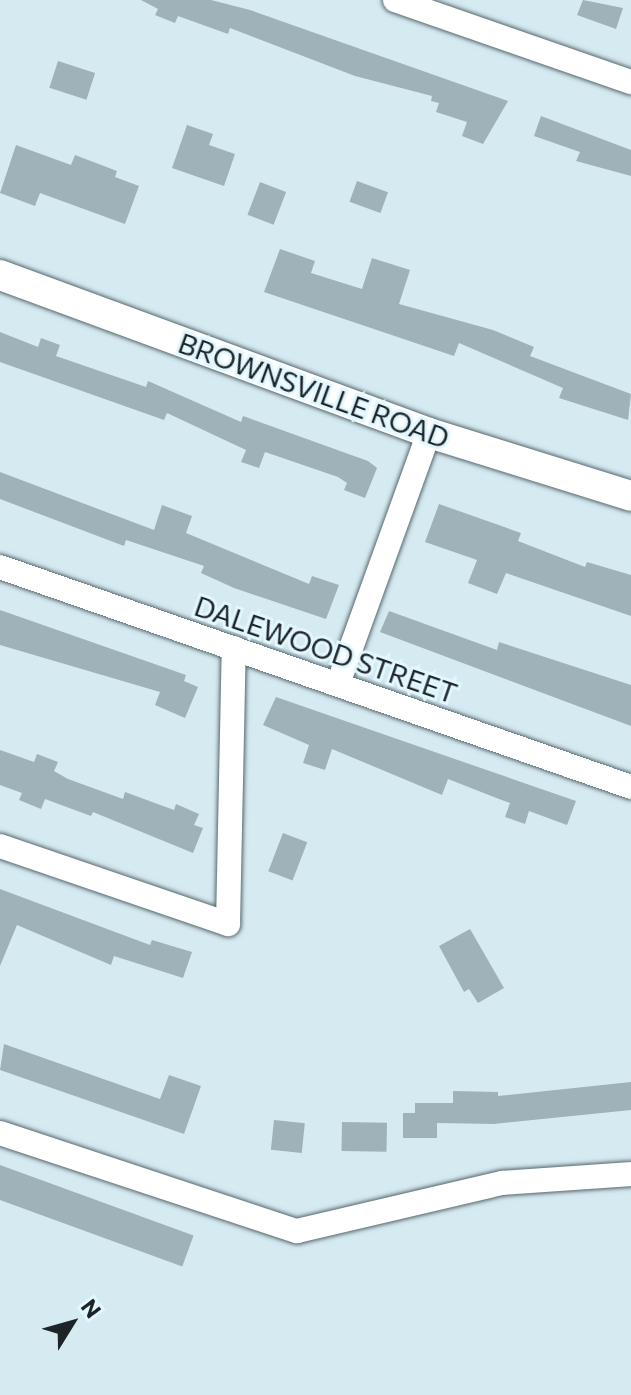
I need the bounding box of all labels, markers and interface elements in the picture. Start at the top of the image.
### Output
street label: BROWNSVILLE ROAD [174,325,454,455]
street label: DALEWOOD STREET [190,588,462,710]
north arrow [32,1283,112,1363]
text: N [76,1294,107,1323]

